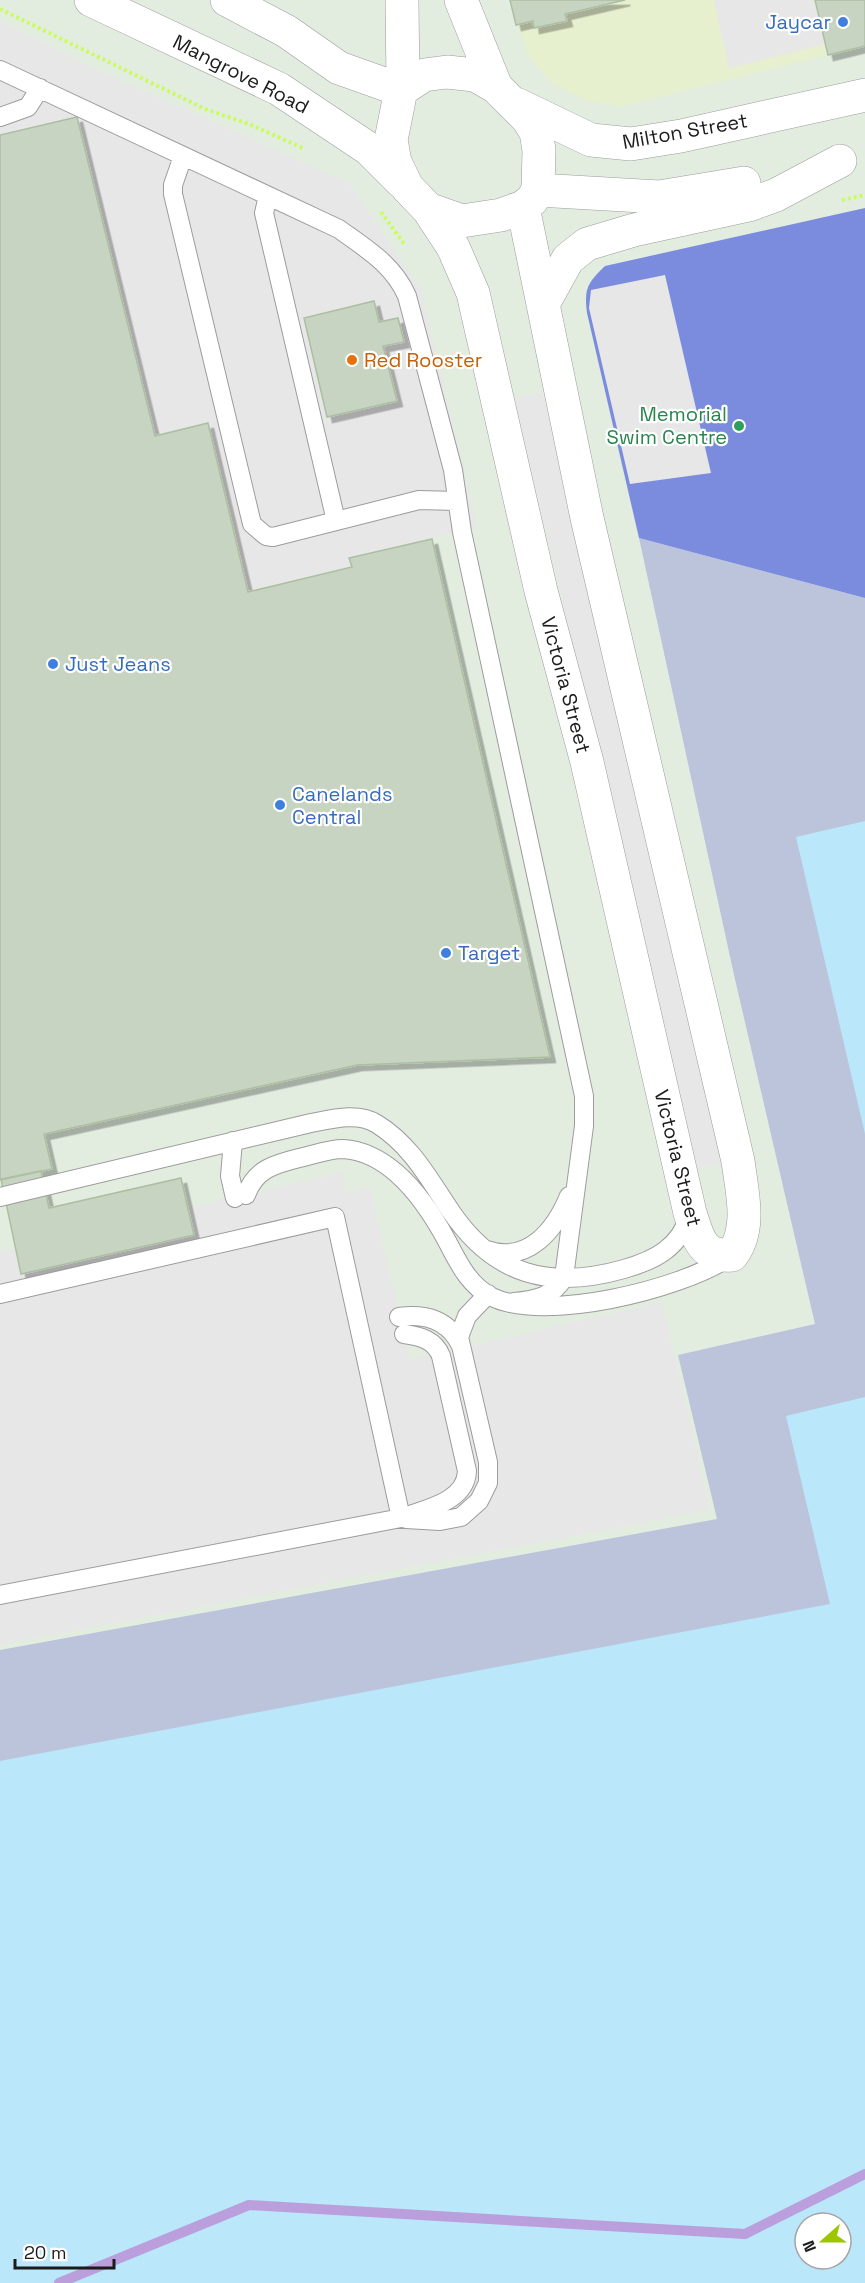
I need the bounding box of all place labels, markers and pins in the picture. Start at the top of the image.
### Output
place label: Jaycar [765,9,831,35]
marker: Jaycar [836,15,850,29]
place label: Red Rooster [364,347,482,373]
marker: Red Rooster [345,353,359,367]
place label: Memorial Swim Centre [607,401,727,450]
marker: Memorial Swim Centre [732,419,746,433]
place label: Just Jeans [65,651,171,677]
marker: Just Jeans [46,657,60,671]
place label: Canelands Central [292,781,393,830]
marker: Canelands Central [273,798,287,812]
place label: Target [458,940,520,966]
marker: Target [439,946,453,960]

